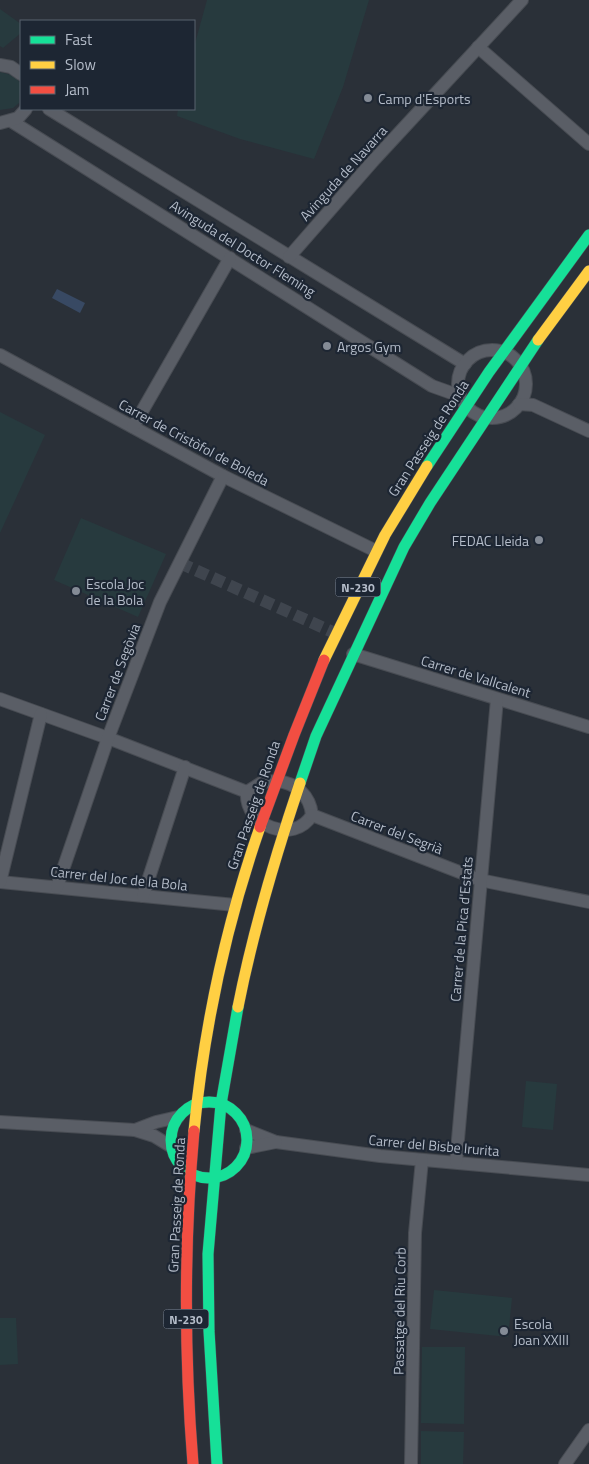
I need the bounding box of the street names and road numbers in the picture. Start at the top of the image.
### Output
street label: Avinguda de Navarra [294,121,392,225]
street label: Avinguda del Doctor Fleming [166,195,320,301]
street label: Gran Passeig de Ronda [382,376,474,500]
street label: Carrer de Cristòfol de Boleda [115,393,273,491]
road number: N-230 [336,578,380,596]
street label: Carrer de Segòvia [89,620,145,724]
street label: Carrer de Vallcalent [419,649,534,703]
street label: Gran Passeig de Ronda [221,738,285,872]
street label: Carrer del Segrià [348,805,446,859]
street label: Carrer de la Pica d'Estats [444,856,478,1002]
street label: Carrer del Joc de la Bola [49,860,189,896]
street label: Carrer del Bisbe Irurita [368,1129,500,1161]
street label: Gran Passeig de Ronda [162,1137,190,1273]
street label: Passatge del Riu Corb [387,1247,411,1375]
road number: N-230 [164,1310,208,1328]

